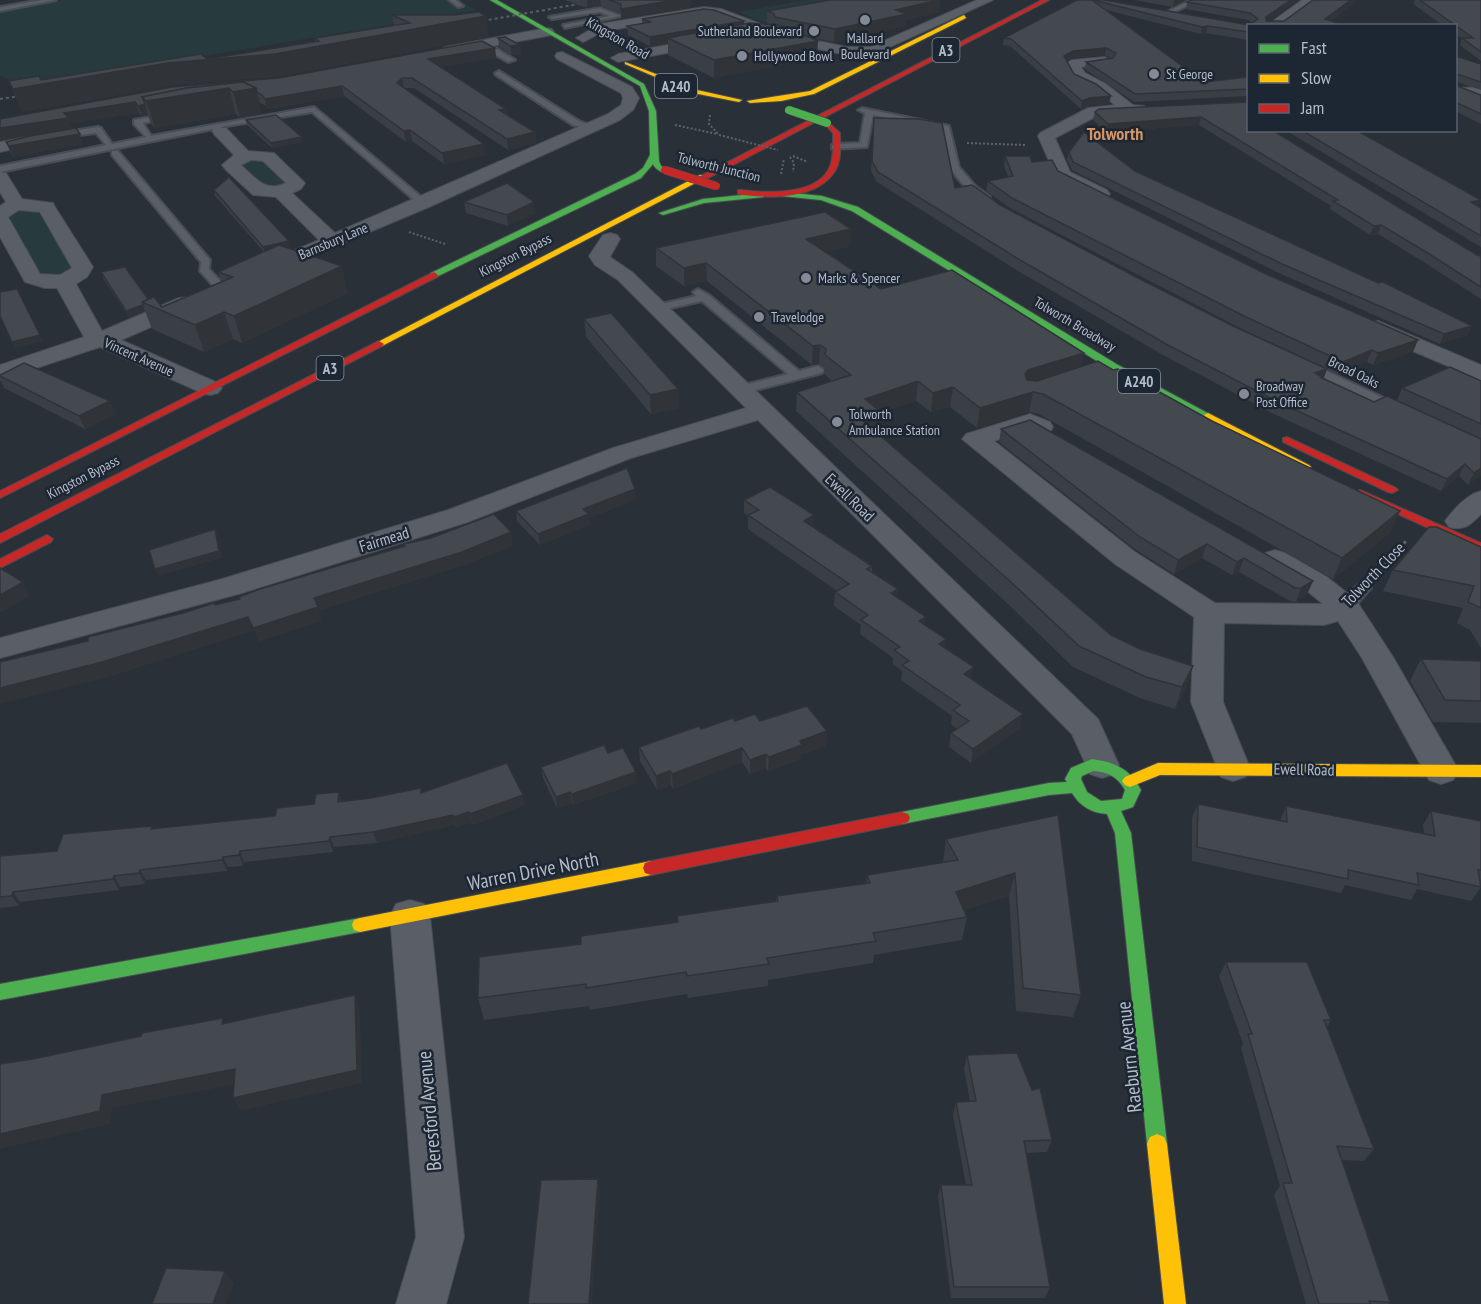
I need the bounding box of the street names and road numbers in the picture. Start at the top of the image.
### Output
street label: Kingston Road [583,13,653,63]
road number: A3 [932,38,960,62]
road number: A240 [655,74,697,98]
street label: Tolworth Junction [676,148,762,186]
street label: Barnsbury Lane [295,218,371,264]
street label: Kingston Bypass [476,229,554,281]
street label: Tolworth Broadway [1031,292,1120,356]
street label: Vincent Avenue [101,333,177,380]
street label: Broad Oaks [1326,352,1383,392]
road number: A3 [316,356,344,380]
road number: A240 [1118,369,1160,393]
street label: Kingston Bypass [44,451,122,503]
street label: Ewell Road [821,469,879,525]
street label: Fairmead [357,522,411,556]
street label: Tolworth Close [1337,538,1409,610]
street label: Ewell Road [1273,758,1335,780]
street label: Warren Drive North [465,846,601,896]
street label: Raeburn Avenue [1110,1000,1148,1114]
street label: Beresford Avenue [411,1050,447,1172]

